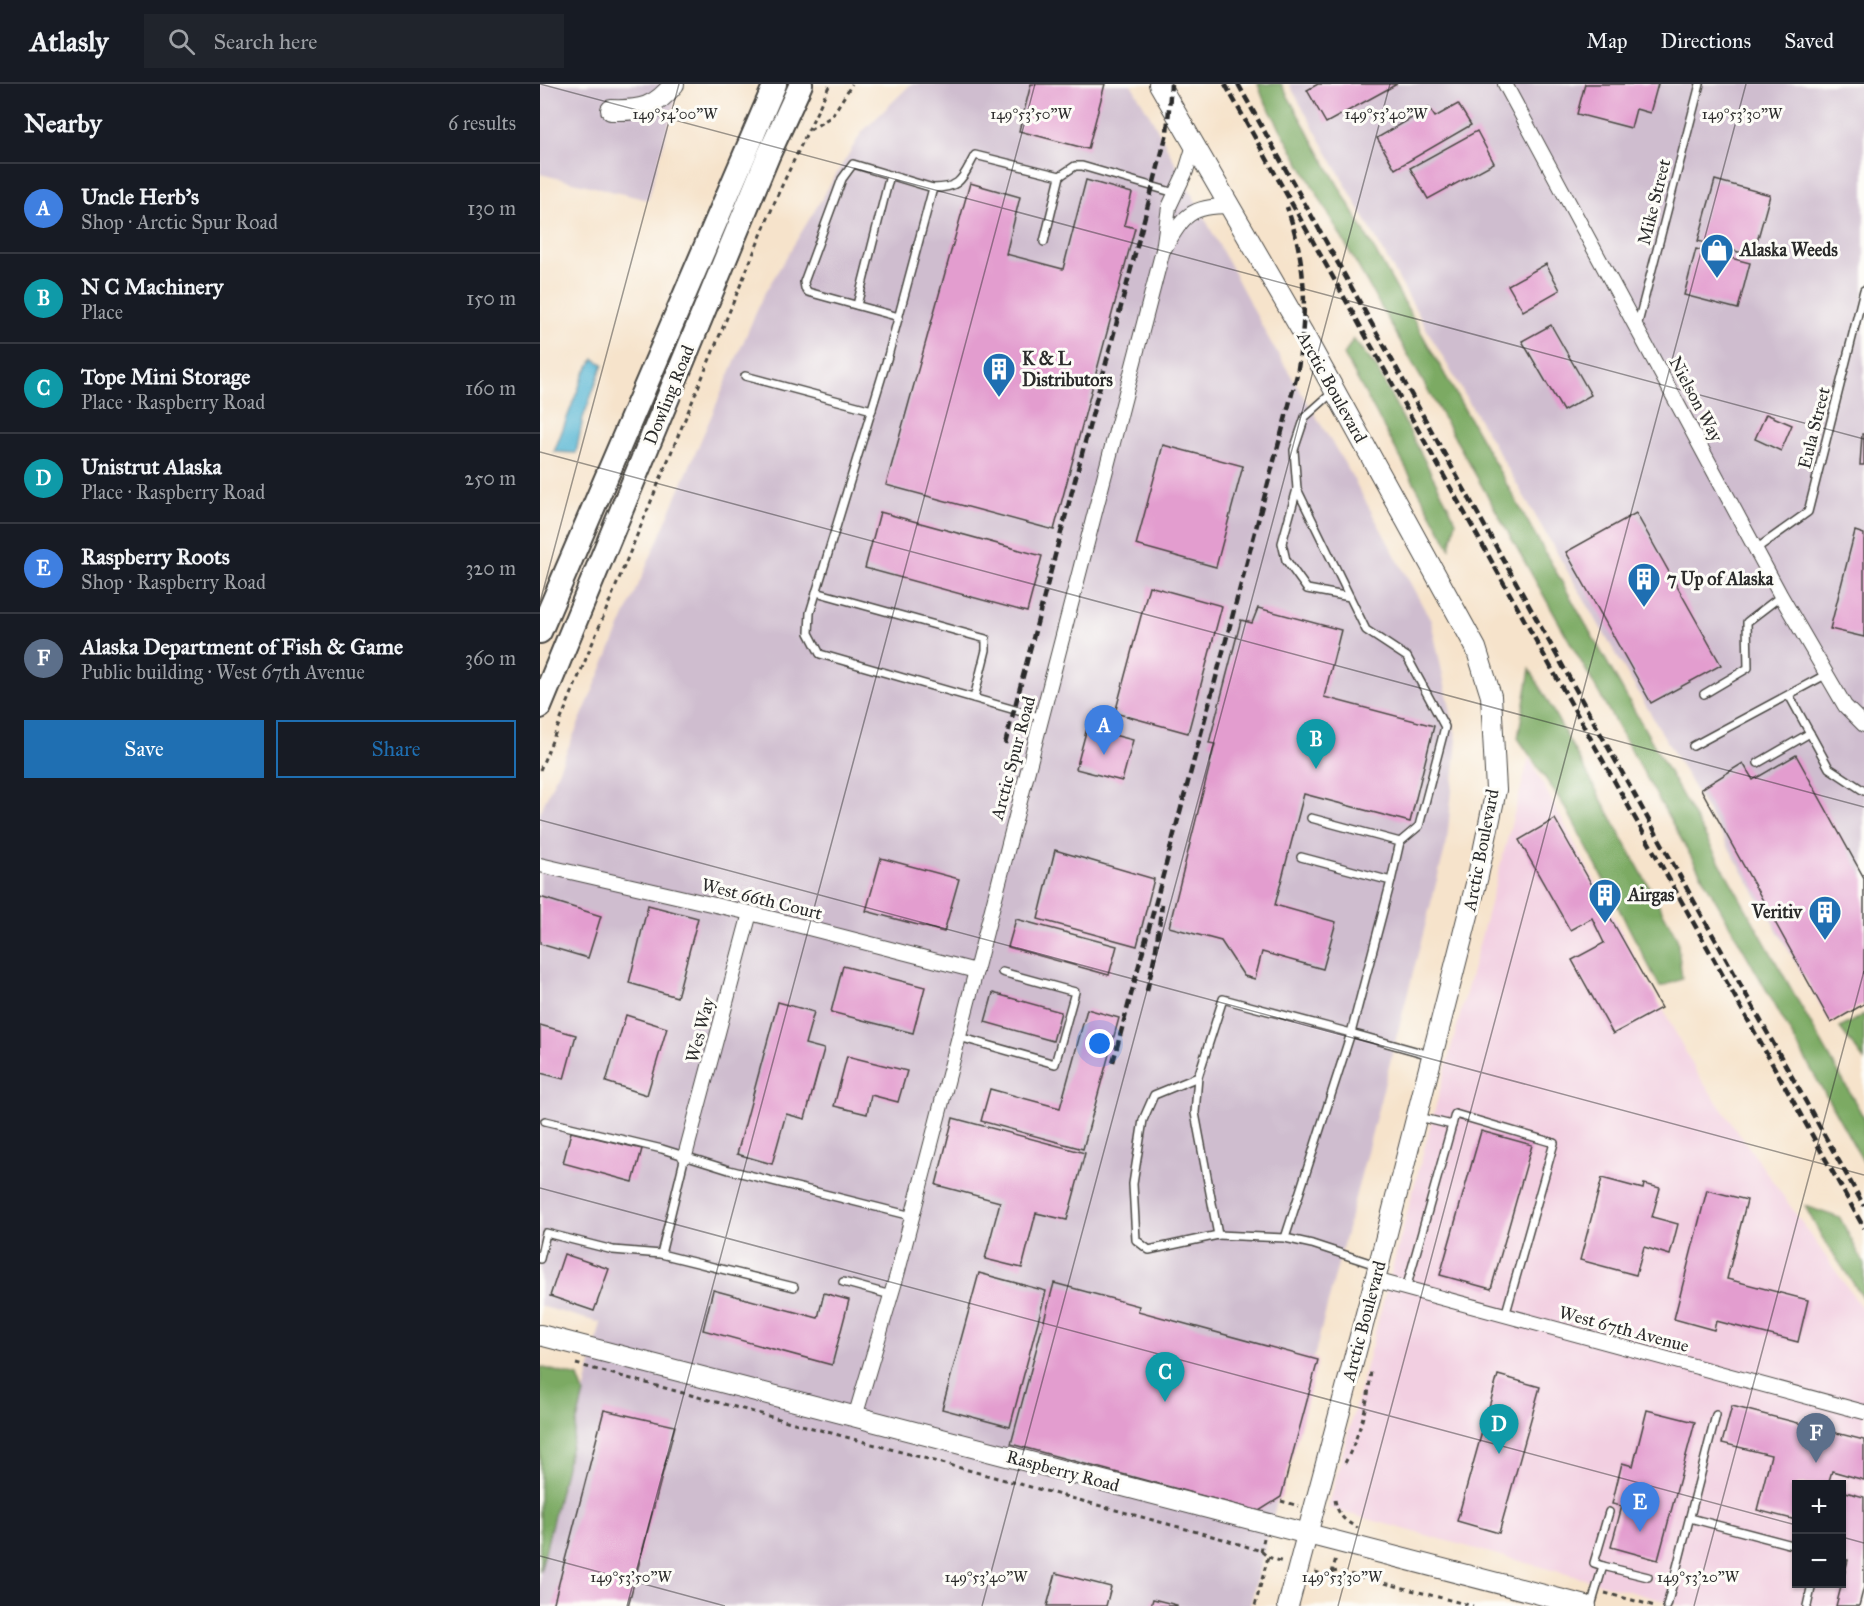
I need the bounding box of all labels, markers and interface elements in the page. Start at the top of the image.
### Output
search box [144,14,564,68]
text: Atlasly [30,24,108,59]
icon: search [165,25,198,58]
text: Search here [213,28,317,55]
text: Map [1587,28,1628,54]
text: Directions [1661,28,1751,54]
text: Saved [1784,28,1834,54]
text: 149°54'00"W [632,105,718,123]
text: 149°53'50"W [990,105,1072,123]
text: 149°53'40"W [1345,105,1428,123]
text: 149°53'30"W [1702,105,1783,123]
text: Nearby [24,107,102,139]
text: 6 results [448,111,516,135]
street label: Mike Street [1633,156,1675,247]
text: Uncle Herb's [81,183,199,210]
text: A [37,196,50,220]
text: 130 m [467,196,516,220]
text: Shop · Arctic Spur Road [81,210,278,234]
shop icon: Alaska Weeds [1699,232,1735,279]
place label: Alaska Weeds [1739,239,1838,261]
text: N C Machinery [81,273,223,300]
text: B [37,286,50,310]
text: 150 m [466,286,516,310]
text: Place [81,300,123,324]
street label: Arctic Boulevard [1292,327,1372,447]
street label: Dowling Road [639,342,700,448]
place label: K & L Distributors [1022,348,1113,391]
building icon: K & L Distributors [981,351,1017,398]
street label: Nielson Way [1664,352,1728,446]
text: Tope Mini Storage [81,363,250,390]
text: C [37,376,50,400]
text: 160 m [465,376,516,400]
street label: Eula Street [1793,384,1835,471]
text: Place · Raspberry Road [81,390,265,414]
text: Unistrut Alaska [81,453,222,480]
text: D [36,466,51,490]
text: 250 m [464,466,516,490]
text: Place · Raspberry Road [81,480,265,504]
text: Raspberry Roots [81,543,230,570]
text: E [36,556,51,580]
text: 320 m [465,556,516,580]
building icon: 7 Up of Alaska [1626,561,1662,608]
place label: 7 Up of Alaska [1667,568,1774,591]
text: Shop · Raspberry Road [81,570,266,594]
text: Alaska Department of Fish & Game [81,633,403,660]
text: F [37,646,50,670]
text: 360 m [465,646,516,670]
text: Public building · West 67th Avenue [81,660,365,684]
street label: Arctic Spur Road [986,694,1040,823]
pin: A [1084,706,1124,755]
button: Save [24,720,264,778]
button: Share [276,720,516,778]
pin: B [1296,720,1336,769]
street label: Arctic Boulevard [1458,787,1504,914]
street label: West 66th Court [699,873,825,925]
building icon: Airgas [1587,877,1623,924]
place label: Airgas [1627,884,1675,907]
building icon: Veritiv [1807,894,1843,941]
place label: Veritiv [1751,901,1803,923]
street label: Wes Way [681,995,719,1065]
your location [1085,1029,1114,1058]
street label: Arctic Boulevard [1337,1258,1391,1385]
street label: West 67th Avenue [1557,1301,1691,1357]
pin: C [1146,1352,1184,1402]
pin: D [1480,1404,1518,1454]
pin: F [1796,1414,1836,1463]
street label: Raspberry Road [1004,1445,1122,1497]
map controls [1792,1480,1846,1588]
button: + [1792,1480,1846,1534]
pin: E [1620,1482,1660,1532]
button: − [1792,1534,1846,1588]
text: 149°53'50"W [590,1568,672,1586]
text: 149°53'40"W [945,1568,1028,1586]
text: 149°53'30"W [1302,1568,1383,1586]
text: 149°53'20"W [1657,1568,1740,1586]

